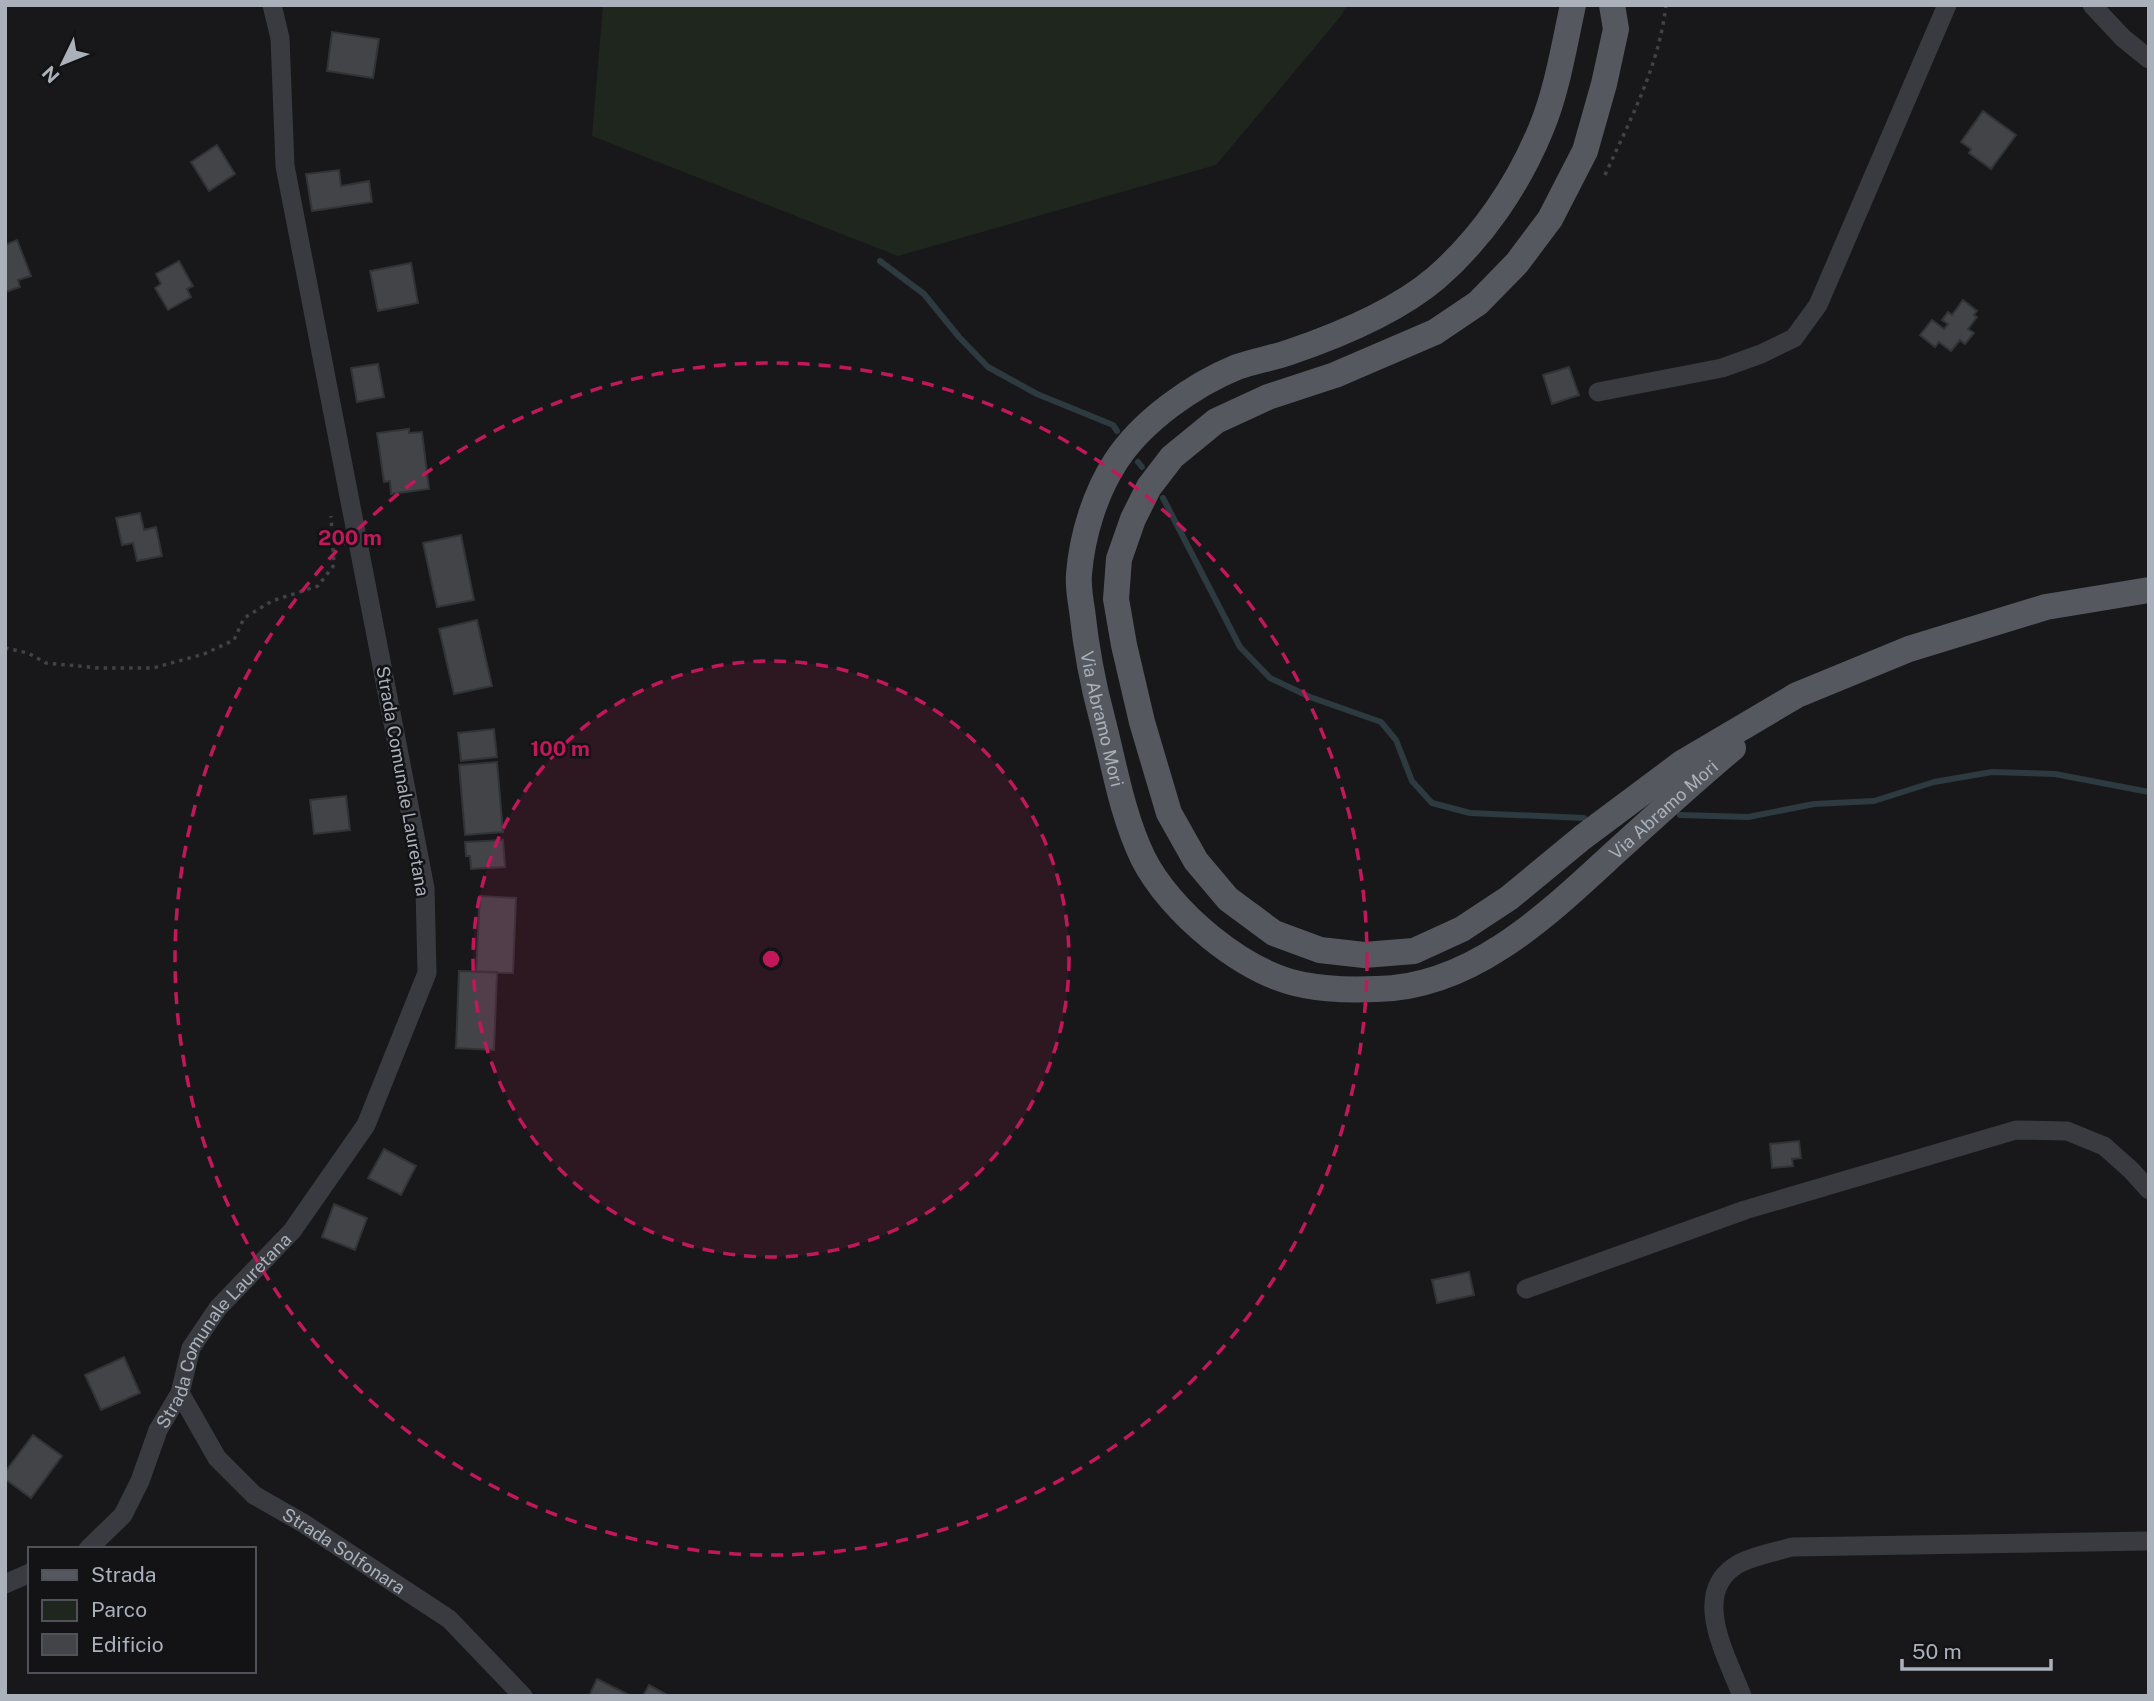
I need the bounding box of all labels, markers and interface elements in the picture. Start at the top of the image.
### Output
north arrow [28,28,98,98]
text: N [37,62,64,88]
text: 200 m [318,525,382,550]
street label: Via Abramo Mori [1077,649,1129,789]
street label: Strada Comunale Lauretana [372,664,434,898]
text: 100 m [530,736,590,761]
street label: Via Abramo Mori [1604,755,1722,863]
centre of rings [759,947,783,971]
street label: Strada Comunale Lauretana [151,1228,295,1432]
street label: Strada Solfonara [279,1503,409,1598]
legend [28,1547,256,1673]
text: Strada [91,1562,156,1587]
text: Parco [91,1597,147,1622]
scale bar [1902,1628,2051,1672]
text: Edificio [91,1632,164,1657]
text: 50 m [1912,1639,1962,1664]

